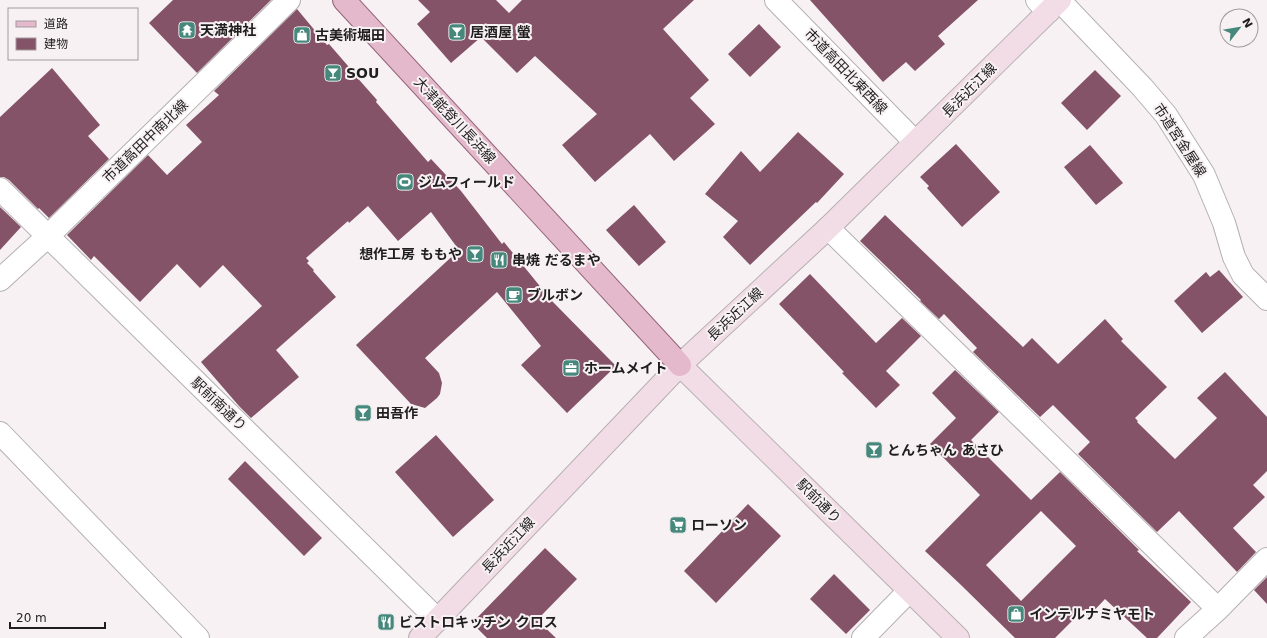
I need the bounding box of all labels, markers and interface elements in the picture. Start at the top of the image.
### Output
legend [8,8,138,60]
north arrow [1219,8,1259,48]
text: N [1239,16,1255,30]
text: 道路 [44,17,68,31]
temple icon: 天満神社 [177,20,197,40]
place label: 天満神社 [200,22,256,38]
bar icon: 居酒屋 螢 [447,22,467,42]
place label: 居酒屋 螢 [470,24,531,40]
shop icon: 古美術堀田 [292,25,312,45]
street label: 市道高田北東西線 [801,25,891,117]
place label: 古美術堀田 [315,27,385,43]
text: 建物 [44,37,68,51]
street label: 長浜近江線 [939,60,999,120]
bar icon: SOU [323,63,343,83]
place label: SOU [346,65,379,81]
street label: 大津能登川長浜線 [411,74,499,166]
street label: 市道高田中南北線 [99,96,191,186]
street label: 市道宮金屋線 [1150,100,1210,180]
sports icon: ジムフィールド [395,172,415,192]
place label: ジムフィールド [418,174,515,190]
bar icon: 想作工房 ももや [465,244,485,264]
place label: 想作工房 ももや [359,246,462,262]
restaurant icon: 串焼 だるまや [489,250,509,270]
place label: 串焼 だるまや [512,252,601,268]
street label: 長浜近江線 [704,284,766,344]
cafe icon: ブルボン [504,285,524,305]
place label: ブルボン [527,287,583,303]
office icon: ホームメイト [561,358,581,378]
place label: ホームメイト [584,360,668,376]
street label: 駅前南通り [188,374,250,434]
bar icon: 田吾作 [353,403,373,423]
place label: 田吾作 [376,405,418,421]
bar icon: とんちゃん あさひ [864,440,884,460]
place label: とんちゃん あさひ [887,442,1004,458]
street label: 駅前通り [794,476,844,526]
street label: 長浜近江線 [478,514,538,576]
supermarket icon: ローソン [668,515,688,535]
place label: ローソン [691,517,747,533]
scale bar [10,604,105,630]
shop icon: インテルナミヤモト [1006,604,1026,624]
place label: インテルナミヤモト [1029,606,1155,622]
text: 20 m [16,611,47,625]
restaurant icon: ビストロキッチン クロス [376,612,396,632]
place label: ビストロキッチン クロス [399,614,558,630]

